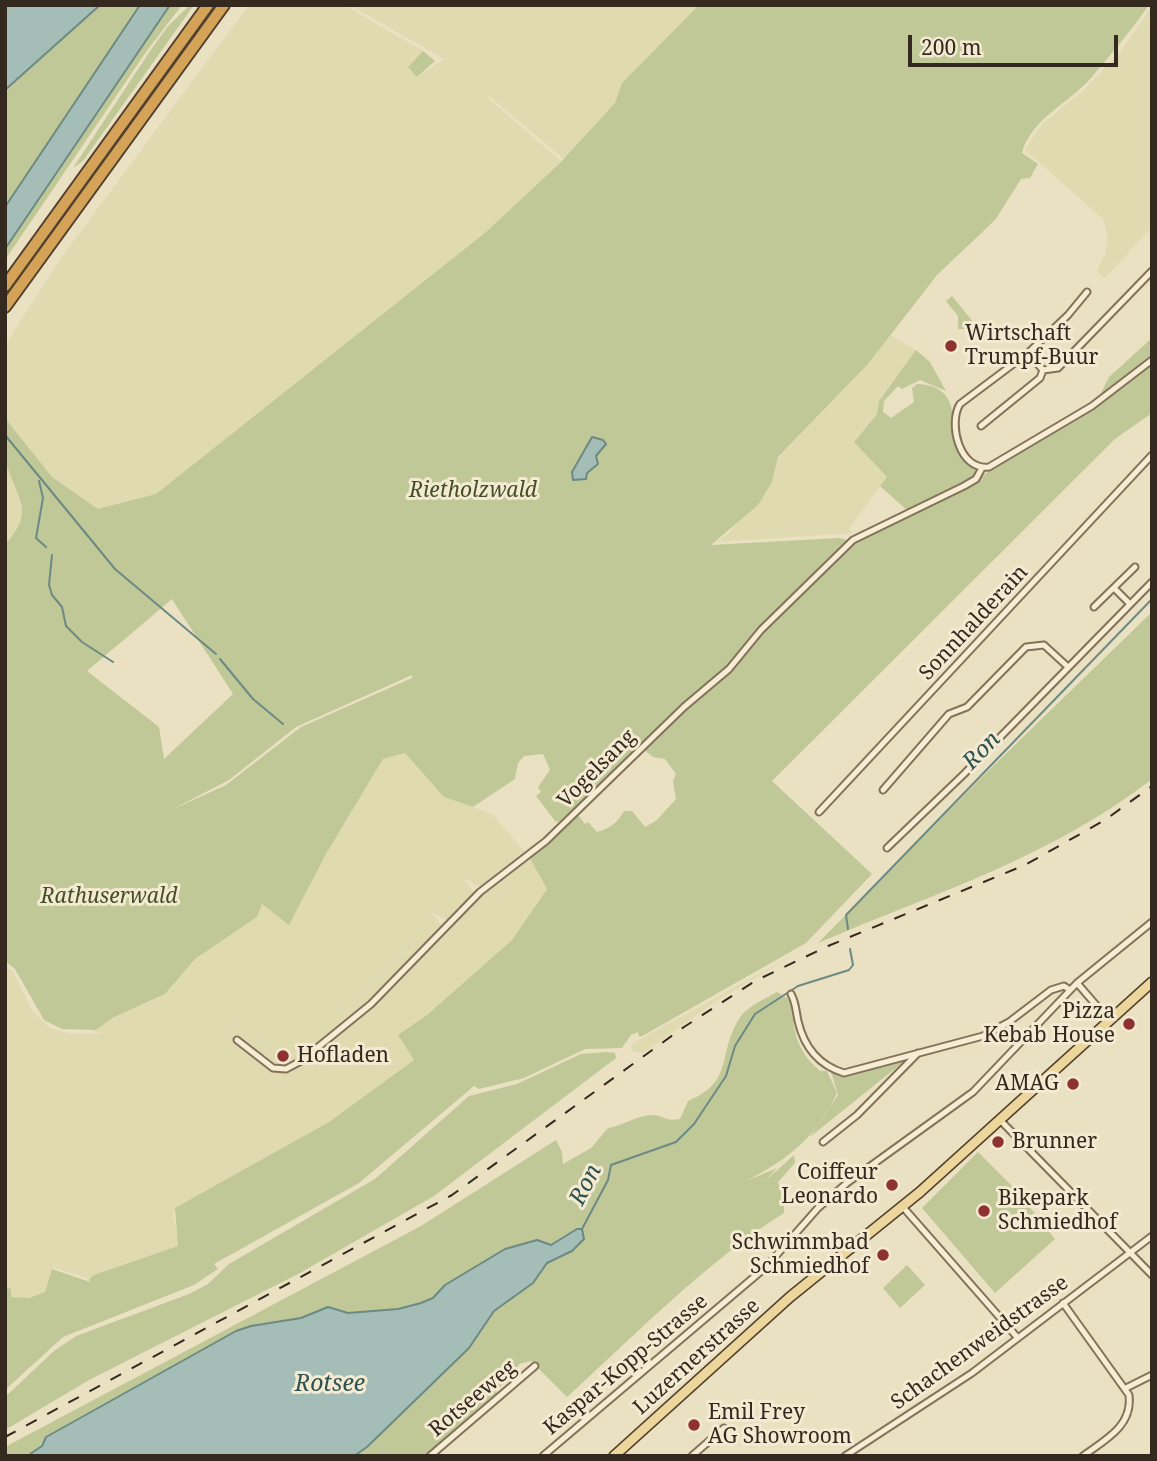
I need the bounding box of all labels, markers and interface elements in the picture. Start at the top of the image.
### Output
scale bar [912,21,1122,65]
text: 200 m [921,33,982,61]
place label: Wirtschaft Trumpf-Buur [965,321,1098,371]
marker: Wirtschaft Trumpf-Buur [943,338,959,354]
park label: Rietholzwald [409,478,537,504]
street label: Sonnhalderain [914,560,1034,686]
street label: Vogelsang [553,725,641,813]
water label: Ron [957,726,1007,776]
park label: Rathuserwald [41,884,177,910]
place label: Pizza Kebab House [984,999,1115,1049]
marker: Pizza Kebab House [1121,1016,1137,1032]
place label: Hofladen [297,1043,389,1069]
marker: Hofladen [275,1048,291,1064]
place label: AMAG [995,1071,1059,1097]
marker: AMAG [1065,1076,1081,1092]
place label: Brunner [1012,1129,1097,1155]
marker: Brunner [990,1134,1006,1150]
water label: Ron [564,1160,608,1210]
place label: Coiffeur Leonardo [781,1160,878,1210]
marker: Coiffeur Leonardo [884,1177,900,1193]
place label: Bikepark Schmiedhof [998,1186,1117,1236]
marker: Bikepark Schmiedhof [976,1203,992,1219]
place label: Schwimmbad Schmiedhof [732,1230,869,1280]
marker: Schwimmbad Schmiedhof [875,1247,891,1263]
street label: Schachenweidstrasse [887,1270,1073,1416]
street label: Kaspar-Kopp-Strasse [539,1289,713,1441]
street label: Luzernerstrasse [629,1294,765,1420]
street label: Rotseeweg [424,1355,522,1443]
water label: Rotsee [295,1370,365,1398]
place label: Emil Frey AG Showroom [708,1400,852,1450]
marker: Emil Frey AG Showroom [686,1417,702,1433]

